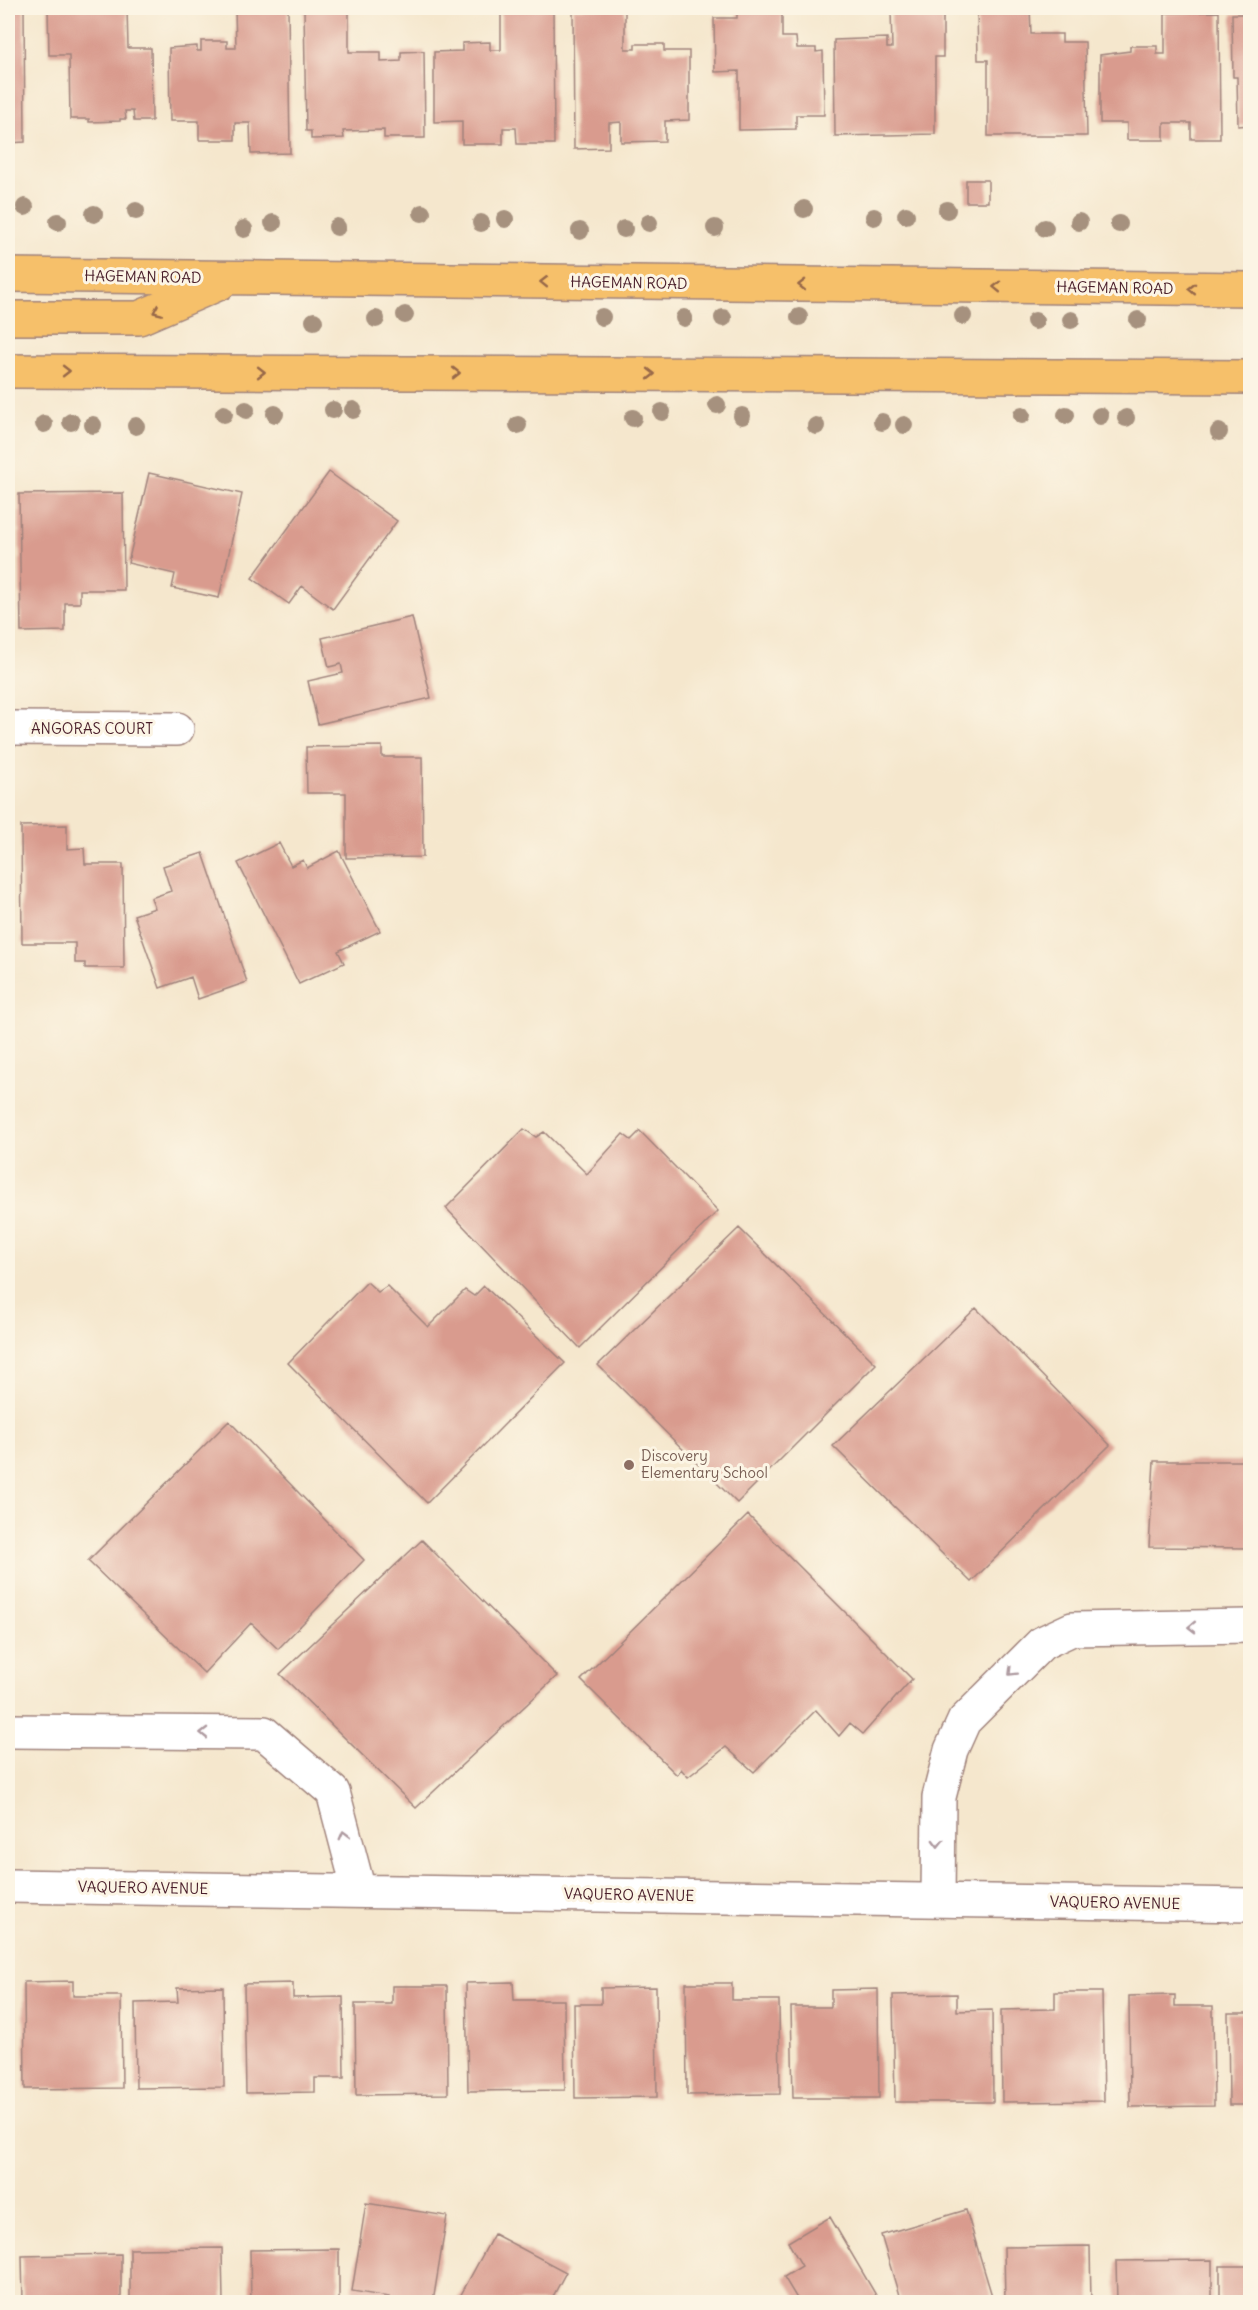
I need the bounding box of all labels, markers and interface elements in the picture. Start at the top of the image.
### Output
street label: HAGEMAN ROAD [84,266,202,287]
street label: HAGEMAN ROAD [570,272,688,293]
one-way arrow [540,276,549,288]
street label: HAGEMAN ROAD [1056,277,1174,298]
one-way arrow [798,279,807,291]
one-way arrow [993,281,1002,293]
one-way arrow [1188,283,1197,295]
one-way arrow [153,303,164,315]
one-way arrow [61,365,70,377]
one-way arrow [256,366,265,378]
one-way arrow [451,367,460,379]
one-way arrow [646,368,655,380]
street label: ANGORAS COURT [31,719,153,738]
place label: Discovery Elementary School [641,1446,768,1482]
marker: Discovery Elementary School [622,1458,636,1472]
one-way arrow [1188,1621,1197,1633]
one-way arrow [1008,1665,1018,1676]
one-way arrow [199,1727,208,1739]
one-way arrow [339,1830,351,1840]
one-way arrow [932,1839,945,1848]
street label: VAQUERO AVENUE [78,1877,209,1898]
street label: VAQUERO AVENUE [564,1884,695,1905]
street label: VAQUERO AVENUE [1050,1892,1181,1913]

